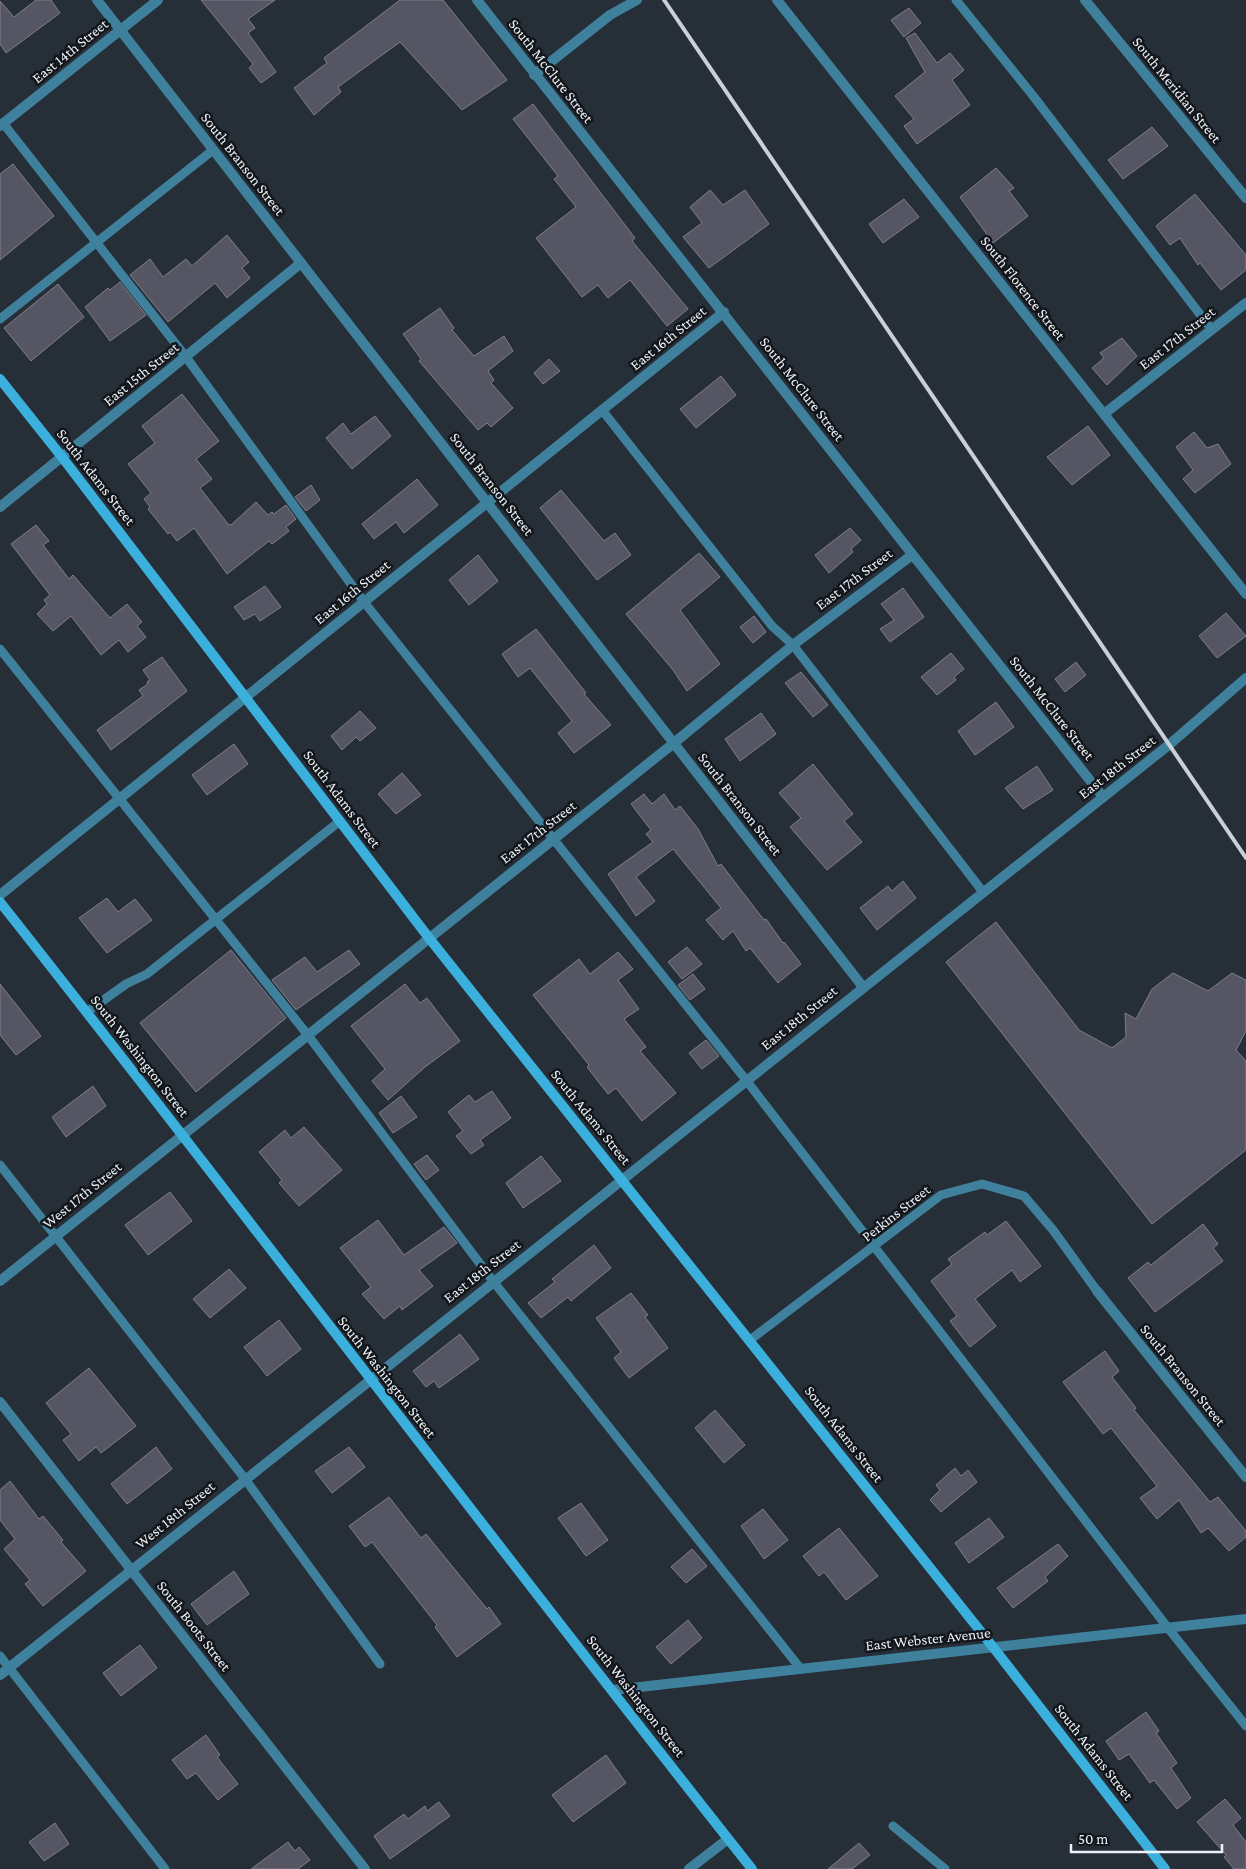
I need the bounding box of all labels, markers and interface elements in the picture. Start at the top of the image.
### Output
street label: East 14th Street [29,15,112,86]
street label: South McClure Street [506,16,597,127]
street label: South Meridian Street [1129,34,1225,147]
street label: South Branson Street [198,109,289,219]
street label: South Florence Street [977,233,1069,344]
street label: East 16th Street [627,302,710,373]
street label: East 17th Street [1136,303,1219,372]
street label: South McClure Street [757,334,848,445]
street label: East 15th Street [100,338,182,409]
street label: South Adams Street [54,426,139,529]
street label: South Branson Street [447,429,538,539]
street label: East 17th Street [813,544,896,613]
street label: East 16th Street [311,556,394,627]
street label: South McClure Street [1007,653,1098,764]
street label: East 18th Street [1076,732,1159,802]
street label: South Adams Street [300,747,384,852]
street label: South Branson Street [695,749,786,859]
street label: East 17th Street [497,797,580,866]
street label: East 18th Street [758,982,841,1053]
street label: South Washington Street [87,992,193,1121]
street label: South Adams Street [548,1066,635,1168]
street label: West 17th Street [40,1158,125,1231]
street label: Perkins Street [859,1181,934,1245]
street label: East 18th Street [441,1236,524,1306]
street label: South Washington Street [334,1313,440,1442]
street label: South Branson Street [1137,1321,1229,1430]
street label: South Adams Street [802,1383,887,1486]
street label: West 18th Street [132,1478,219,1552]
street label: South Boots Street [154,1578,235,1675]
street label: East Webster Avenue [865,1624,992,1654]
street label: South Washington Street [583,1632,689,1761]
street label: South Adams Street [1052,1701,1137,1804]
scale bar [1071,1822,1222,1854]
text: 50 m [1078,1831,1108,1847]

